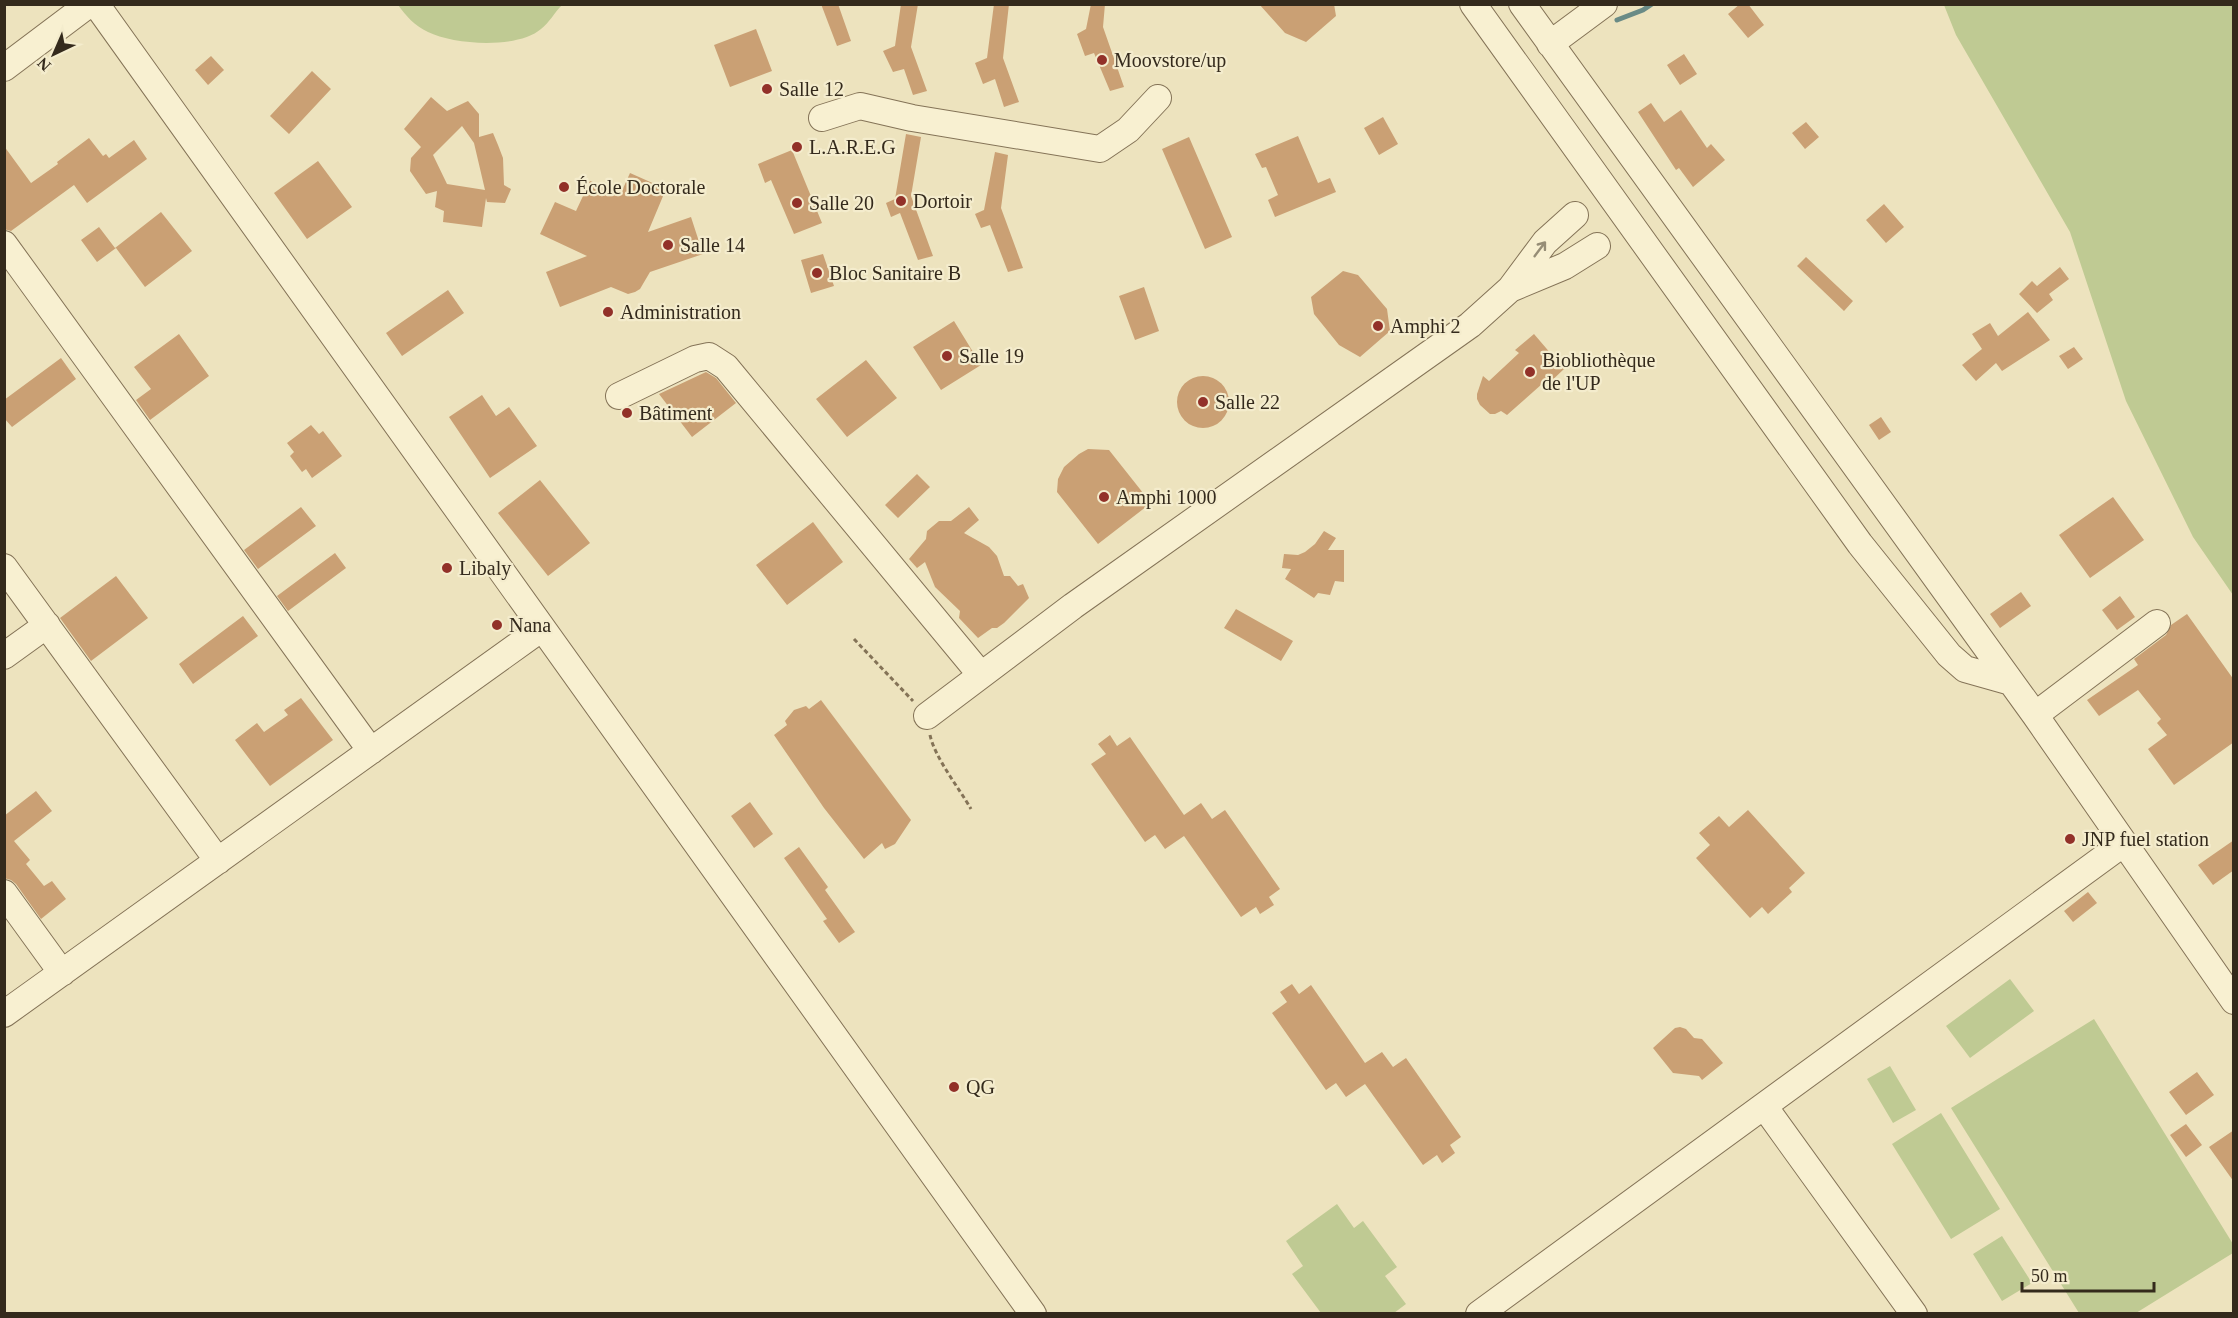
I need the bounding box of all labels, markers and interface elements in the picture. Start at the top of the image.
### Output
north arrow [24,24,84,84]
place label: Moovstore/up [1114,49,1226,72]
marker: Moovstore/up [1095,53,1109,67]
text: N [34,54,54,75]
place label: Salle 12 [779,78,844,100]
marker: Salle 12 [760,82,774,96]
place label: L.A.R.E.G [809,136,896,158]
marker: L.A.R.E.G [790,140,804,154]
place label: École Doctorale [576,176,705,198]
marker: École Doctorale [557,180,571,194]
place label: Dortoir [913,190,972,212]
place label: Salle 20 [809,192,874,214]
marker: Dortoir [894,194,908,208]
marker: Salle 20 [790,196,804,210]
place label: Salle 14 [680,234,745,256]
marker: Salle 14 [661,238,675,252]
one-way arrow [1533,242,1546,258]
place label: Bloc Sanitaire B [829,262,961,284]
marker: Bloc Sanitaire B [810,266,824,280]
place label: Administration [620,301,741,323]
marker: Administration [601,305,615,319]
place label: Amphi 2 [1390,315,1461,338]
marker: Amphi 2 [1371,319,1385,333]
place label: Salle 19 [959,345,1024,367]
marker: Salle 19 [940,349,954,363]
place label: Biobliothèque de l'UP [1542,349,1655,394]
marker: Biobliothèque de l'UP [1523,365,1537,379]
place label: Salle 22 [1215,391,1280,413]
marker: Salle 22 [1196,395,1210,409]
place label: Bâtiment [639,402,713,424]
marker: Bâtiment [620,406,634,420]
place label: Amphi 1000 [1116,486,1217,509]
marker: Amphi 1000 [1097,490,1111,504]
place label: Libaly [459,557,511,580]
marker: Libaly [440,561,454,575]
place label: Nana [509,614,551,636]
marker: Nana [490,618,504,632]
place label: JNP fuel station [2082,828,2209,850]
marker: JNP fuel station [2063,832,2077,846]
place label: QG [966,1076,995,1098]
marker: QG [947,1080,961,1094]
scale bar [2022,1255,2154,1293]
text: 50 m [2031,1266,2068,1286]

